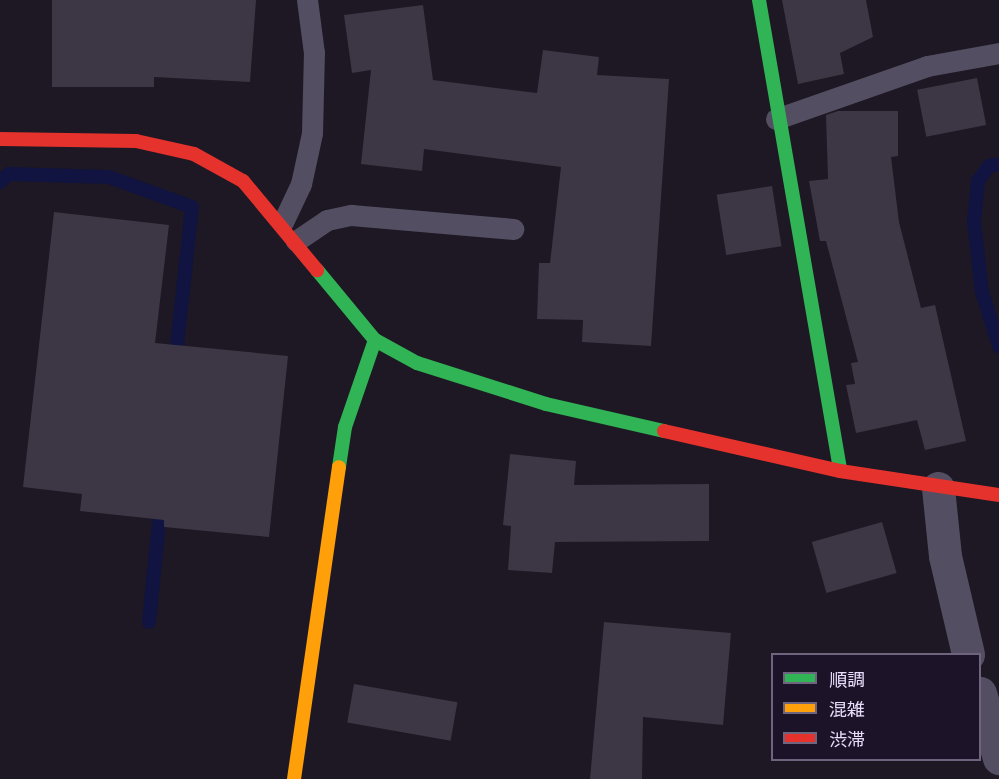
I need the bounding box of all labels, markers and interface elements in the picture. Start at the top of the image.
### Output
legend [771,653,981,761]
text: 順調 [829,672,865,690]
text: 混雑 [829,702,865,720]
text: 渋滞 [829,732,865,750]

